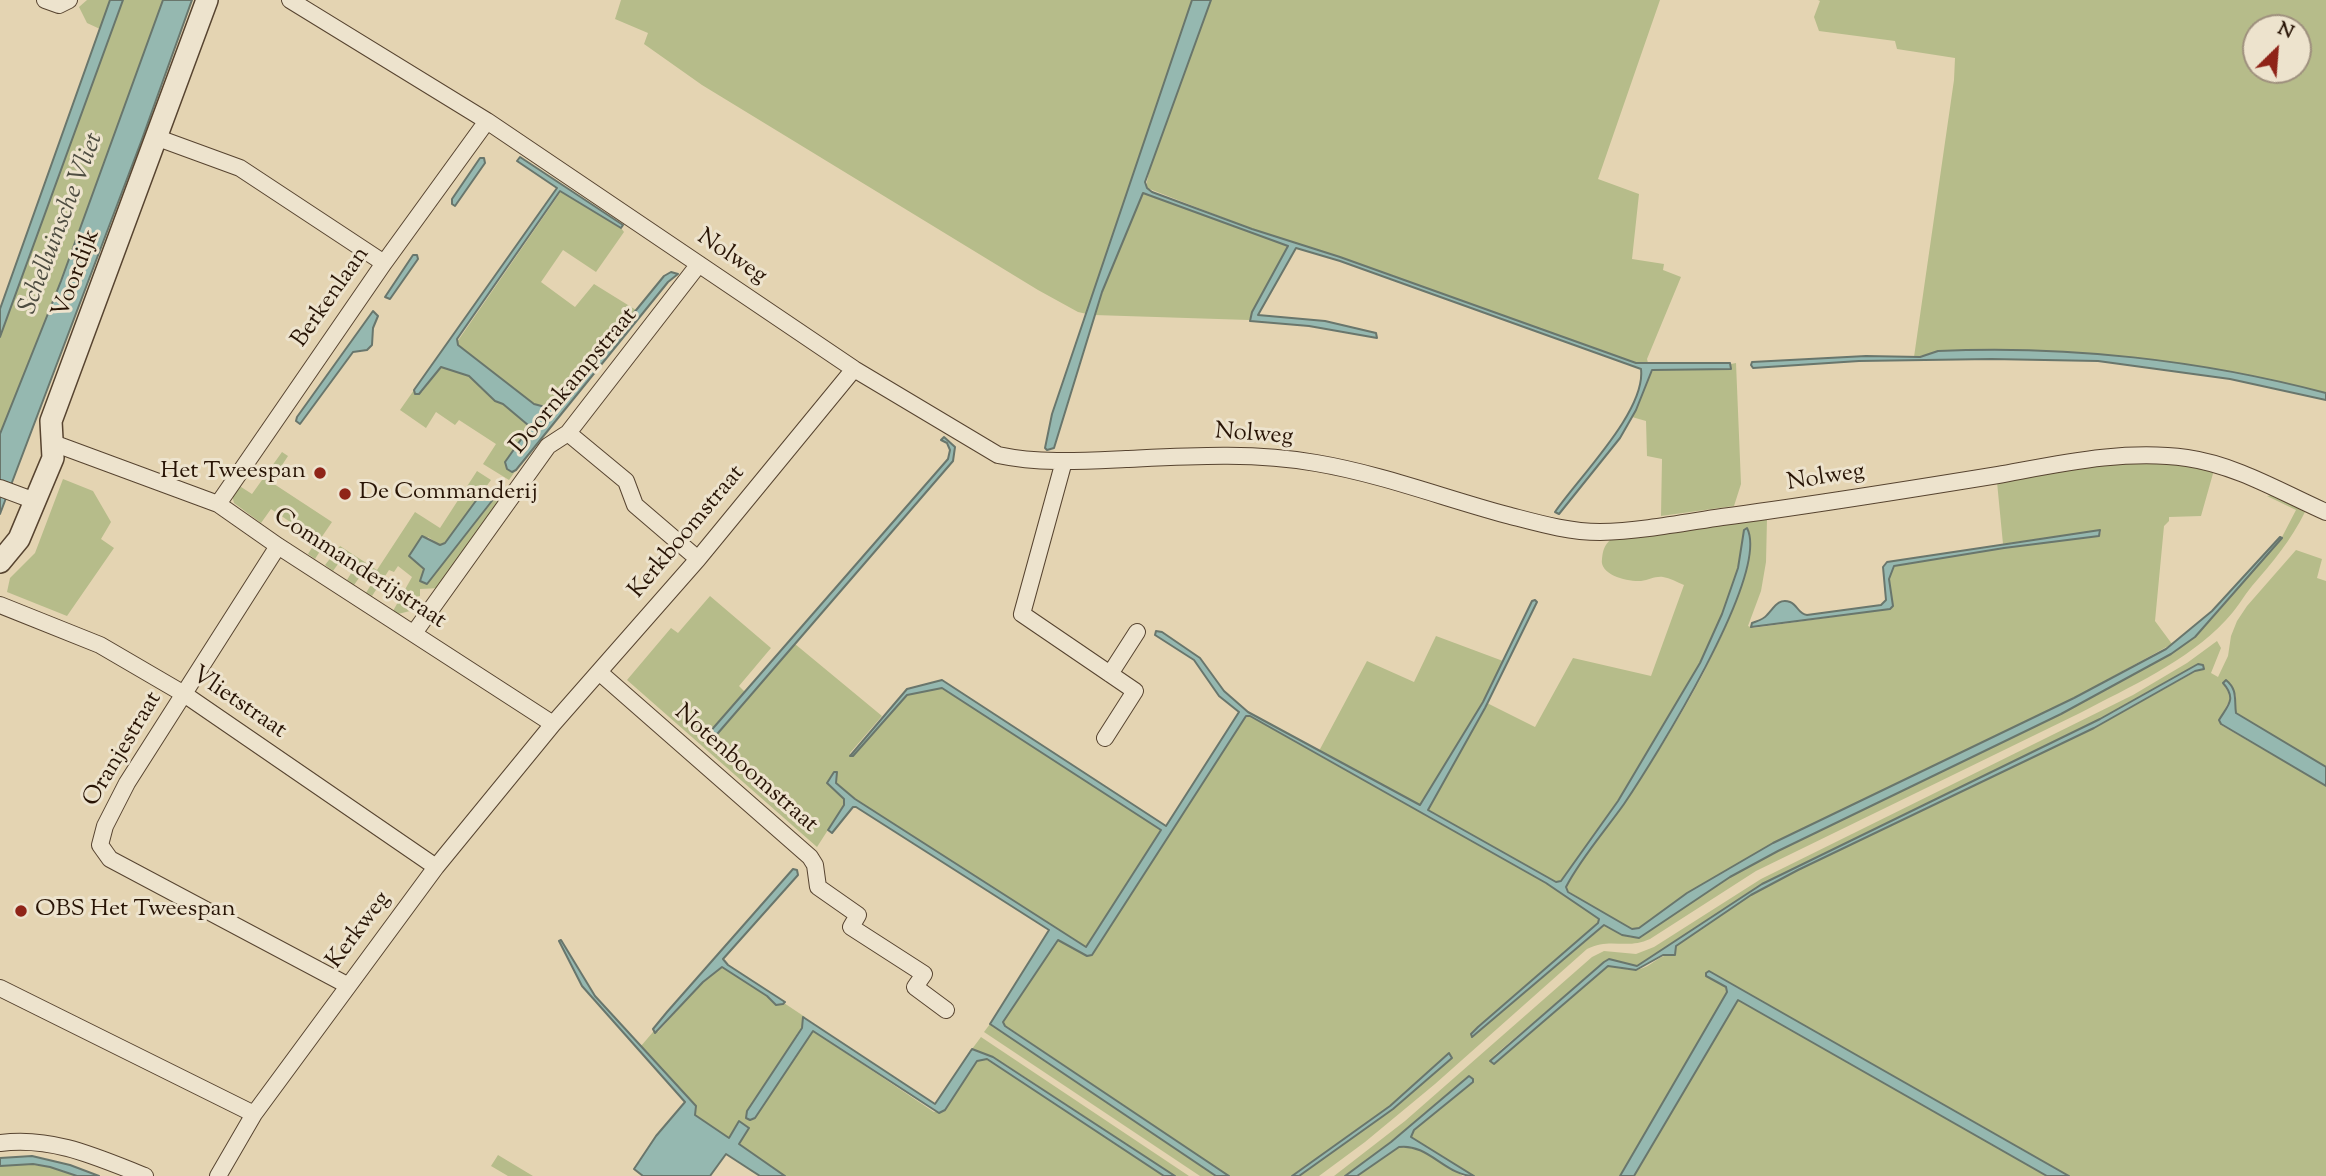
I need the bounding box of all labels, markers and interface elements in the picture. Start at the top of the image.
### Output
north arrow [2242,14,2312,84]
text: N [2273,16,2298,47]
water label: Schelluinsche Vliet [14,129,112,319]
street label: Nolweg [690,224,772,292]
street label: Voordijk [48,226,108,322]
street label: Berkenlaan [287,242,377,354]
street label: Doornkampstraat [505,303,645,461]
street label: Nolweg [1214,419,1294,453]
place label: Het Tweespan [160,459,306,487]
street label: Nolweg [1785,459,1867,499]
street label: Kerkboomstraat [624,460,752,606]
marker: Het Tweespan [312,465,328,481]
place label: De Commanderij [359,480,538,508]
marker: De Commanderij [337,486,353,502]
street label: Commanderijstraat [267,503,451,637]
street label: Vlietstraat [185,662,291,746]
street label: Oranjestraat [78,687,170,813]
street label: Notenboomstraat [667,700,823,840]
street label: Kerkweg [322,887,398,975]
place label: OBS Het Tweespan [35,897,236,925]
marker: OBS Het Tweespan [13,903,29,919]

